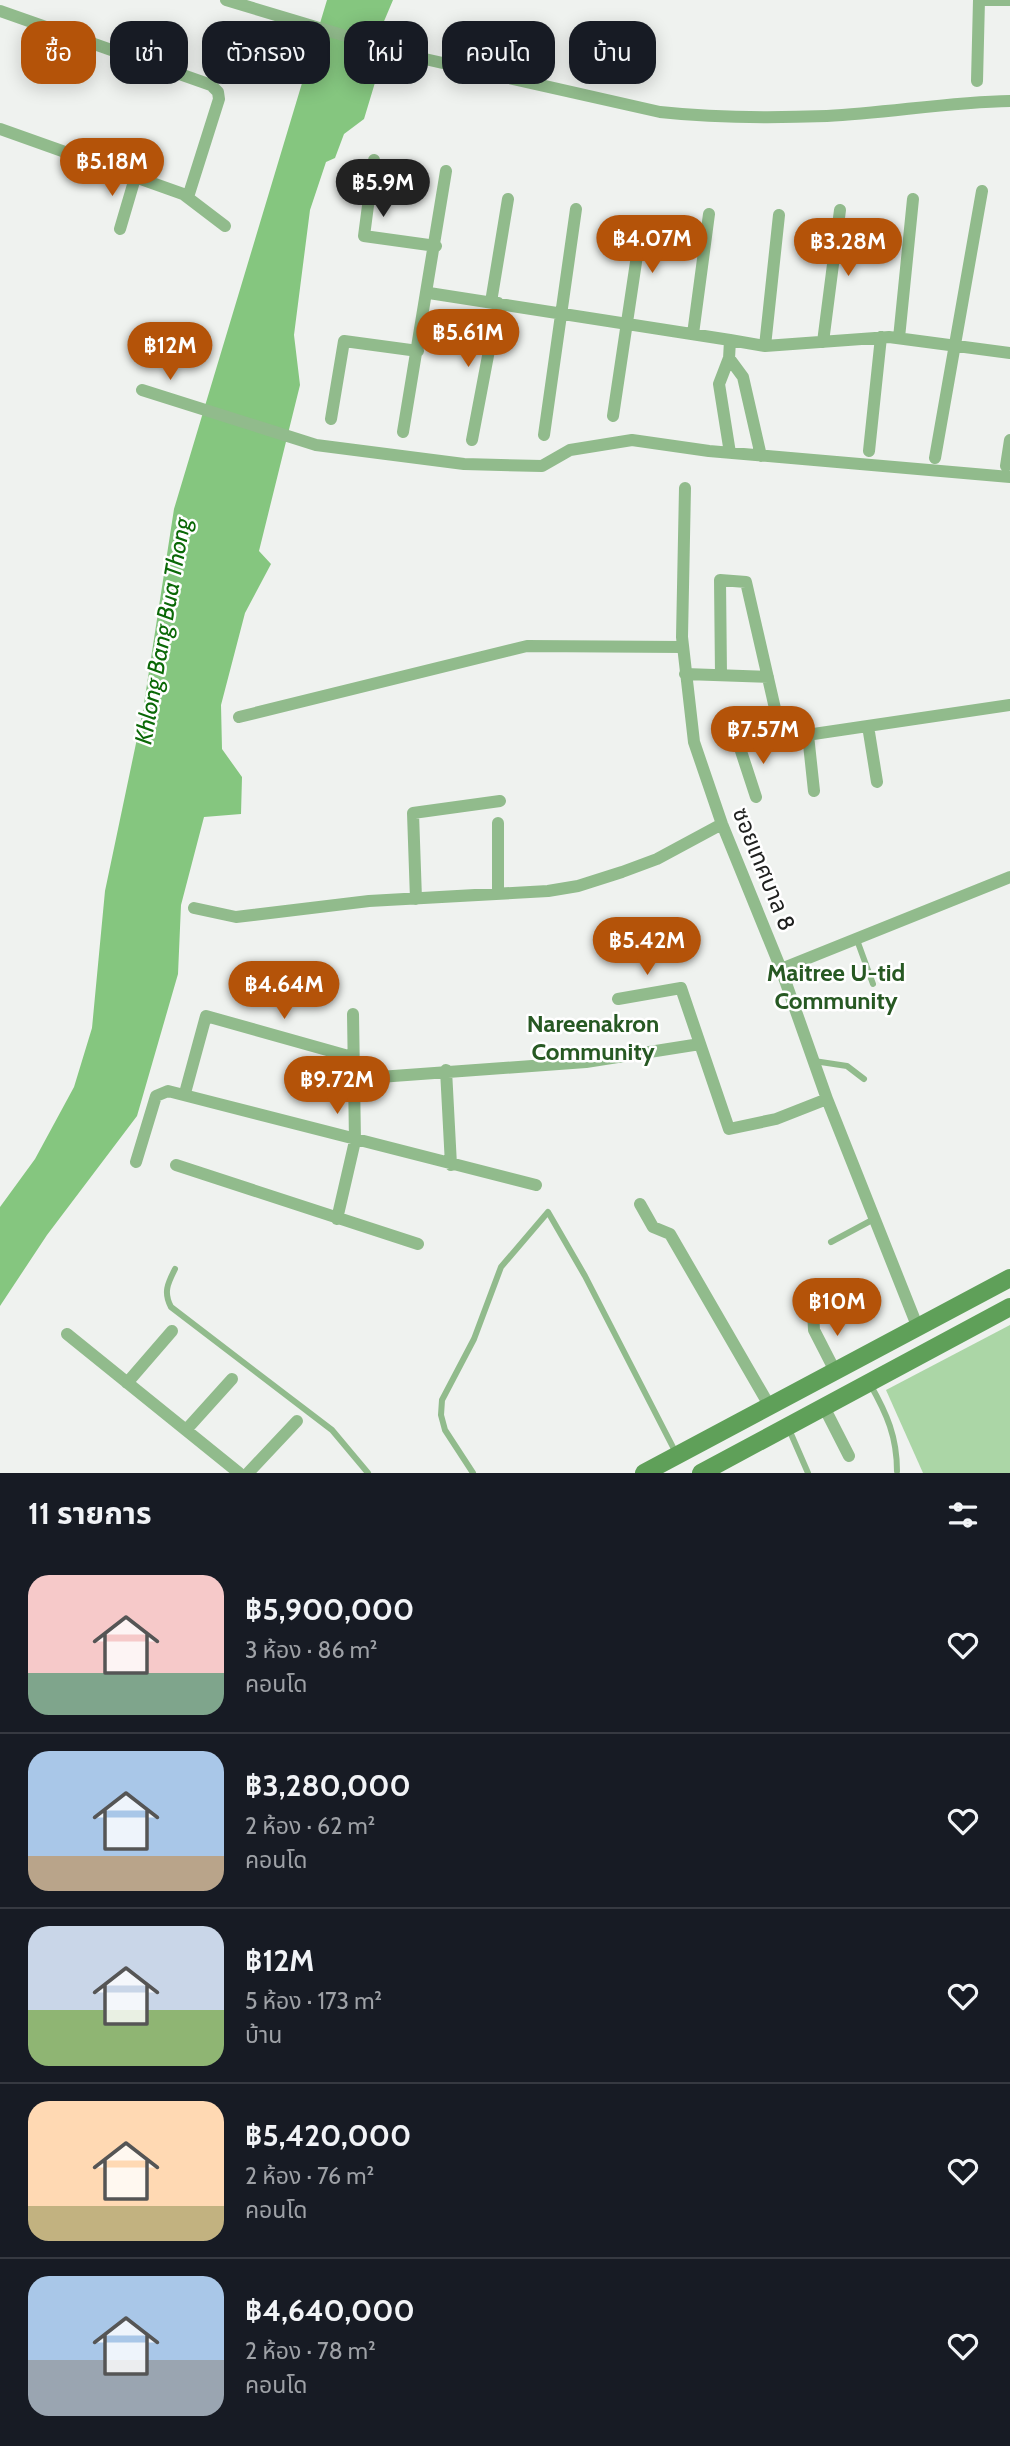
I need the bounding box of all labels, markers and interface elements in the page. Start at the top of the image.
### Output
chip: ซื้อ [21,21,96,84]
chip: เช่า [110,21,188,84]
chip: ตัวกรอง [202,21,330,84]
chip: ใหม่ [344,21,428,84]
chip: คอนโด [442,21,555,84]
chip: บ้าน [569,21,656,84]
pin: ฿5.18M [55,138,169,198]
text: ฿5.18M [76,147,148,175]
pin: ฿5.9M [334,160,432,219]
text: ฿5.9M [352,168,414,196]
pin: ฿4.07M [595,216,709,275]
pin: ฿3.28M [791,218,905,278]
text: ฿4.07M [612,224,692,252]
text: ฿3.28M [810,227,886,255]
pin: ฿5.61M [411,310,525,369]
text: ฿5.61M [432,318,504,346]
pin: ฿12M [129,322,211,382]
text: ฿12M [143,331,197,359]
water label: Khlong Bang Bua Thong [128,514,197,746]
pin: ฿7.57M [706,706,820,766]
text: ฿7.57M [727,715,799,743]
street label: ซอยเทศบาล 8 [727,803,801,935]
pin: ฿5.42M [590,918,704,977]
text: ฿5.42M [609,926,685,954]
district label: Maitree U-tid Community [767,958,905,1015]
pin: ฿4.64M [227,962,341,1021]
text: ฿4.64M [244,970,324,998]
district label: Nareenakron Community [527,1009,659,1066]
pin: ฿9.72M [280,1056,394,1116]
text: ฿9.72M [300,1065,374,1093]
pin: ฿10M [796,1278,878,1338]
text: ฿10M [808,1287,866,1315]
text: 11 รายการ [28,1495,151,1532]
icon: filters [944,1496,982,1534]
text: ฿5,900,000 [245,1591,414,1628]
icon: home [84,1603,168,1687]
icon: heart [944,1626,982,1664]
text: 3 ห้อง · 86 m² [245,1636,377,1664]
text: คอนโด [245,1670,307,1698]
text: ฿3,280,000 [245,1767,411,1804]
icon: home [84,1779,168,1863]
icon: heart [944,1802,982,1840]
text: 2 ห้อง · 62 m² [245,1812,375,1840]
text: คอนโด [245,1846,307,1874]
text: ฿12M [245,1942,314,1979]
icon: home [84,1954,168,2038]
icon: heart [944,1977,982,2015]
text: 5 ห้อง · 173 m² [245,1987,382,2015]
text: บ้าน [245,2021,282,2049]
text: ฿5,420,000 [245,2117,411,2154]
icon: home [84,2129,168,2213]
icon: heart [944,2152,982,2190]
text: 2 ห้อง · 76 m² [245,2162,374,2190]
text: คอนโด [245,2196,307,2224]
text: ฿4,640,000 [245,2292,415,2329]
icon: home [84,2304,168,2388]
icon: heart [944,2327,982,2365]
text: 2 ห้อง · 78 m² [245,2337,376,2365]
text: คอนโด [245,2371,307,2399]

